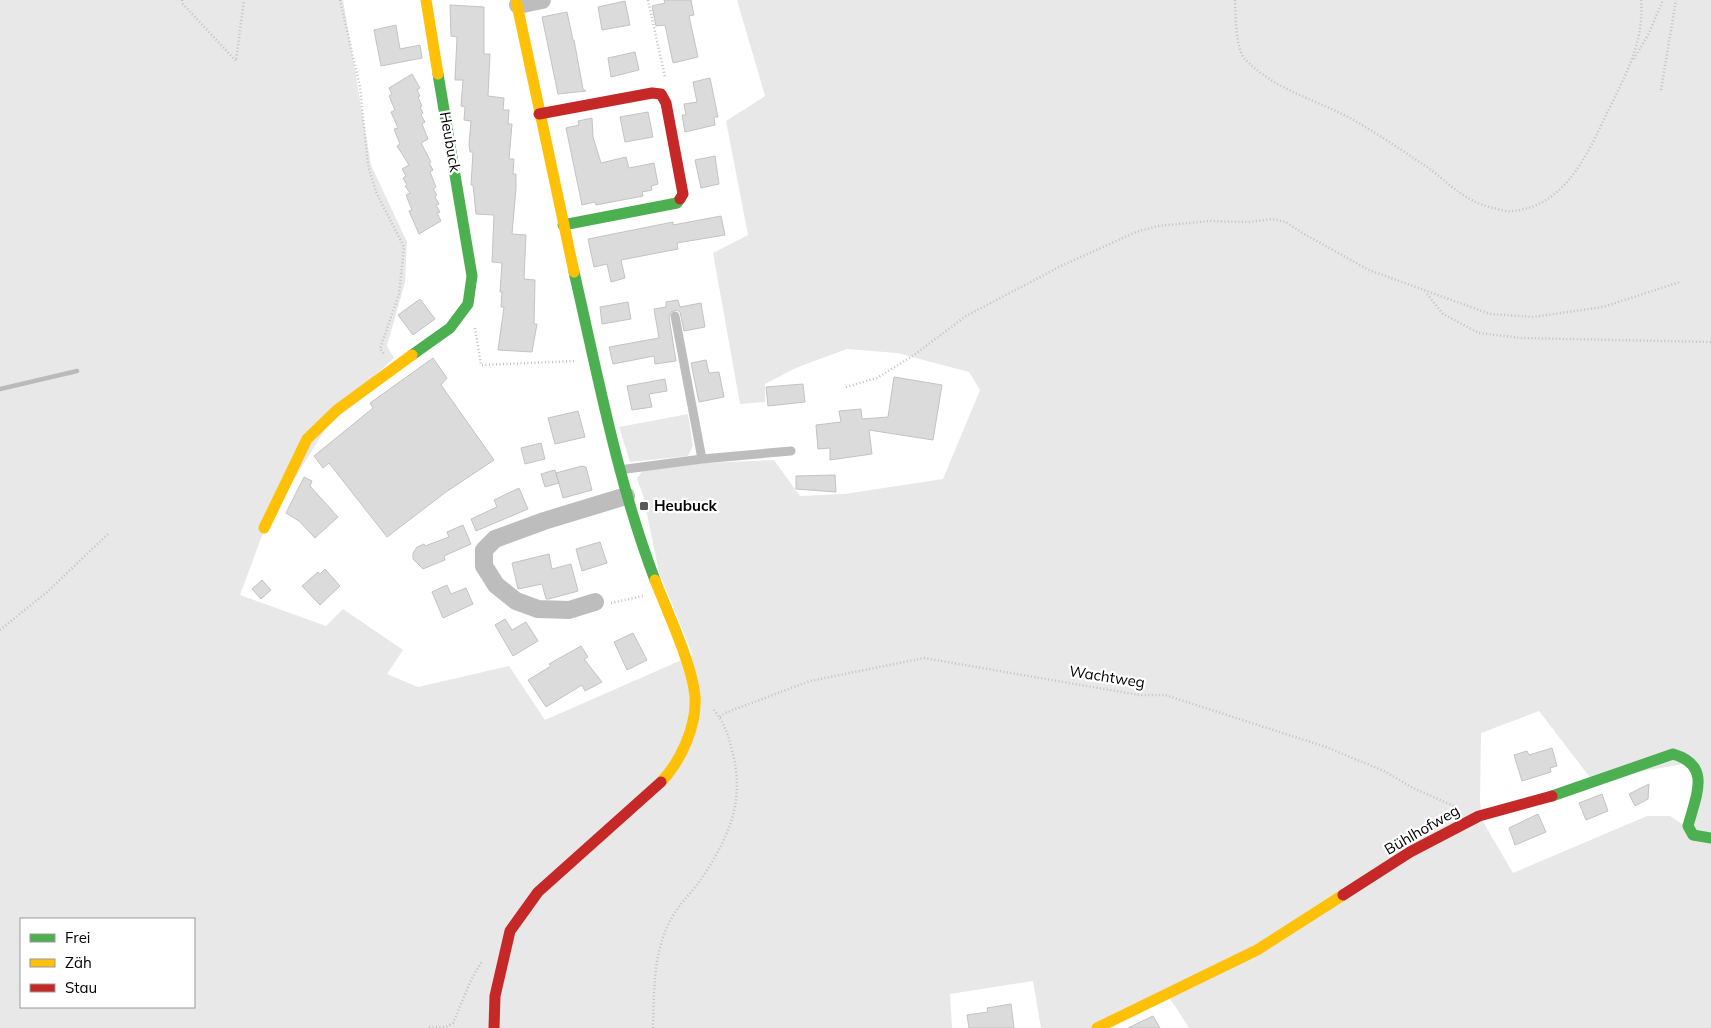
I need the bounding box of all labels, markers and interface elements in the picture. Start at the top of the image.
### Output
street label: Heubuck [436,110,465,174]
place label: Heubuck [654,496,718,515]
marker: Heubuck [638,500,650,512]
street label: Wachtweg [1068,661,1146,692]
street label: Bühlhofweg [1381,800,1463,859]
legend [20,918,195,1008]
text: Frei [65,928,90,947]
text: Zäh [65,953,92,972]
text: Stau [65,978,97,997]

